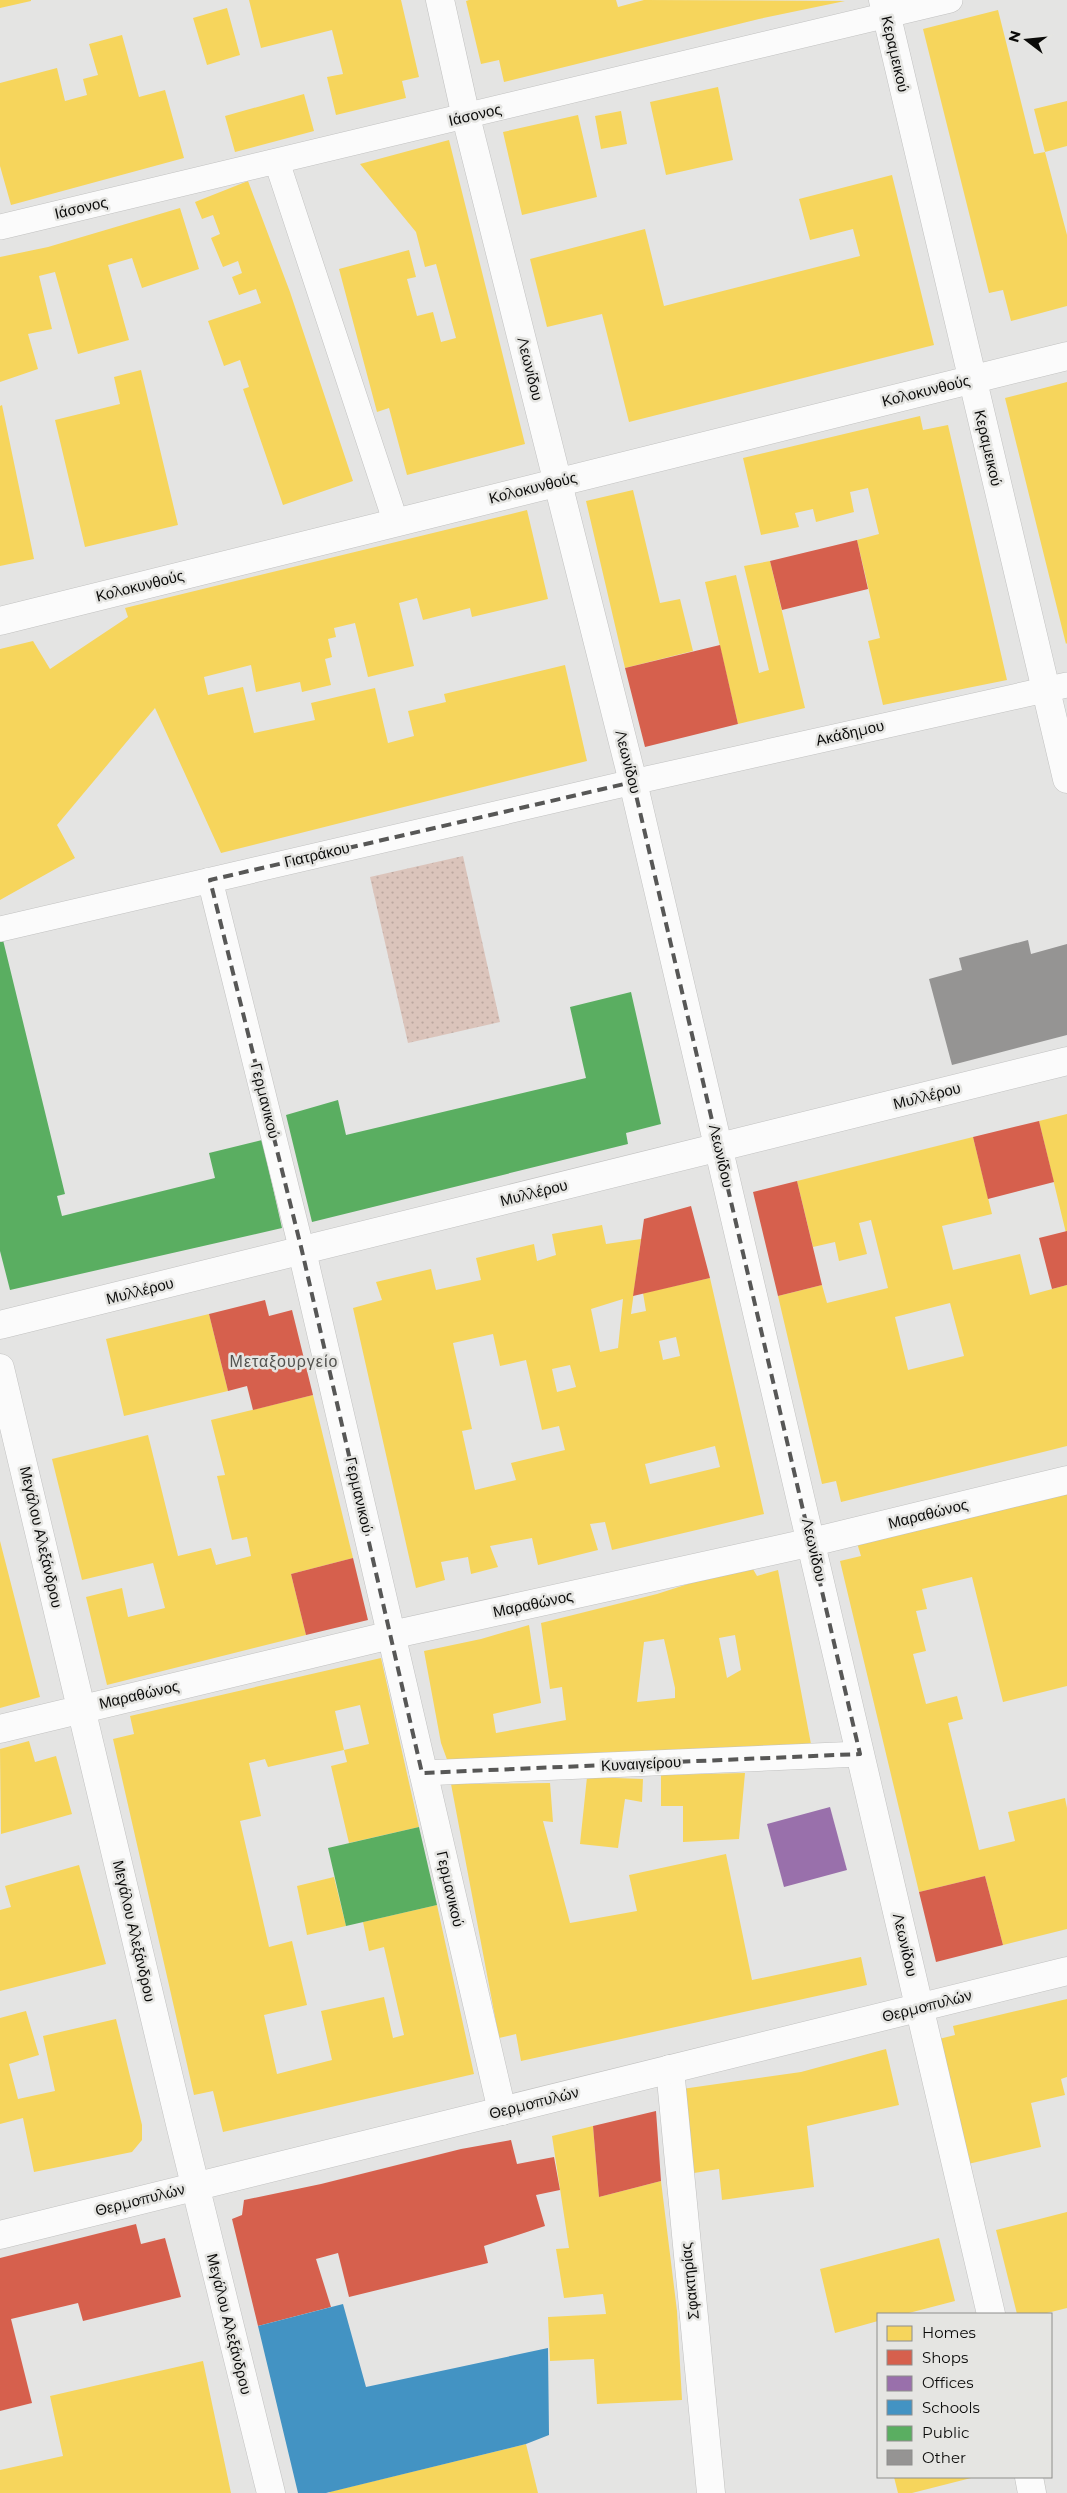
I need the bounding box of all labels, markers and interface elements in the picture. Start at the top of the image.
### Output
street label: Κεραμεικού [877,14,914,94]
north arrow [1002,15,1052,65]
text: N [1004,28,1025,44]
street label: Ιάσονος [447,99,503,130]
street label: Ιάσονος [53,192,109,223]
street label: Λεωνίδου [513,335,548,403]
street label: Κολοκυνθούς [880,370,972,411]
street label: Κεραμεικού [970,408,1007,488]
street label: Κολοκυνθούς [487,467,579,508]
street label: Κολοκυνθούς [94,565,186,606]
street label: Ακάδημου [814,715,886,750]
street label: Λεωνίδου [611,728,646,796]
street label: Γιατράκου [282,838,351,871]
street label: Γερμανικού [247,1061,284,1141]
street label: Μυλλέρου [891,1078,963,1113]
street label: Λεωνίδου [705,1122,738,1190]
street label: Μυλλέρου [498,1175,570,1210]
street label: Μυλλέρου [104,1273,176,1308]
district label: Μεταξουργείο [230,1352,338,1371]
street label: Γερμανικού [342,1455,377,1535]
street label: Μεγάλου Αλεξάνδρου [16,1464,67,1610]
street label: Μαραθώνος [886,1494,970,1533]
street label: Λεωνίδου [798,1516,831,1584]
street label: Μαραθώνος [491,1586,575,1621]
street label: Μαραθώνος [97,1676,181,1713]
street label: Κυναιγείρου [600,1752,682,1775]
street label: Γερμανικού [433,1849,468,1929]
street label: Μεγάλου Αλεξάνδρου [109,1858,160,2004]
street label: Λεωνίδου [889,1911,922,1979]
street label: Θερμοπυλών [880,1985,974,2026]
street label: Θερμοπυλών [487,2082,581,2123]
street label: Θερμοπυλών [93,2179,187,2220]
street label: Σφακτηρίας [676,2242,703,2320]
street label: Μεγάλου Αλεξάνδρου [203,2251,256,2396]
legend [877,2313,1052,2478]
text: Homes [922,2323,976,2342]
text: Shops [922,2348,968,2367]
text: Offices [922,2373,974,2392]
text: Schools [922,2398,980,2417]
text: Public [922,2423,970,2442]
text: Other [922,2448,966,2467]

